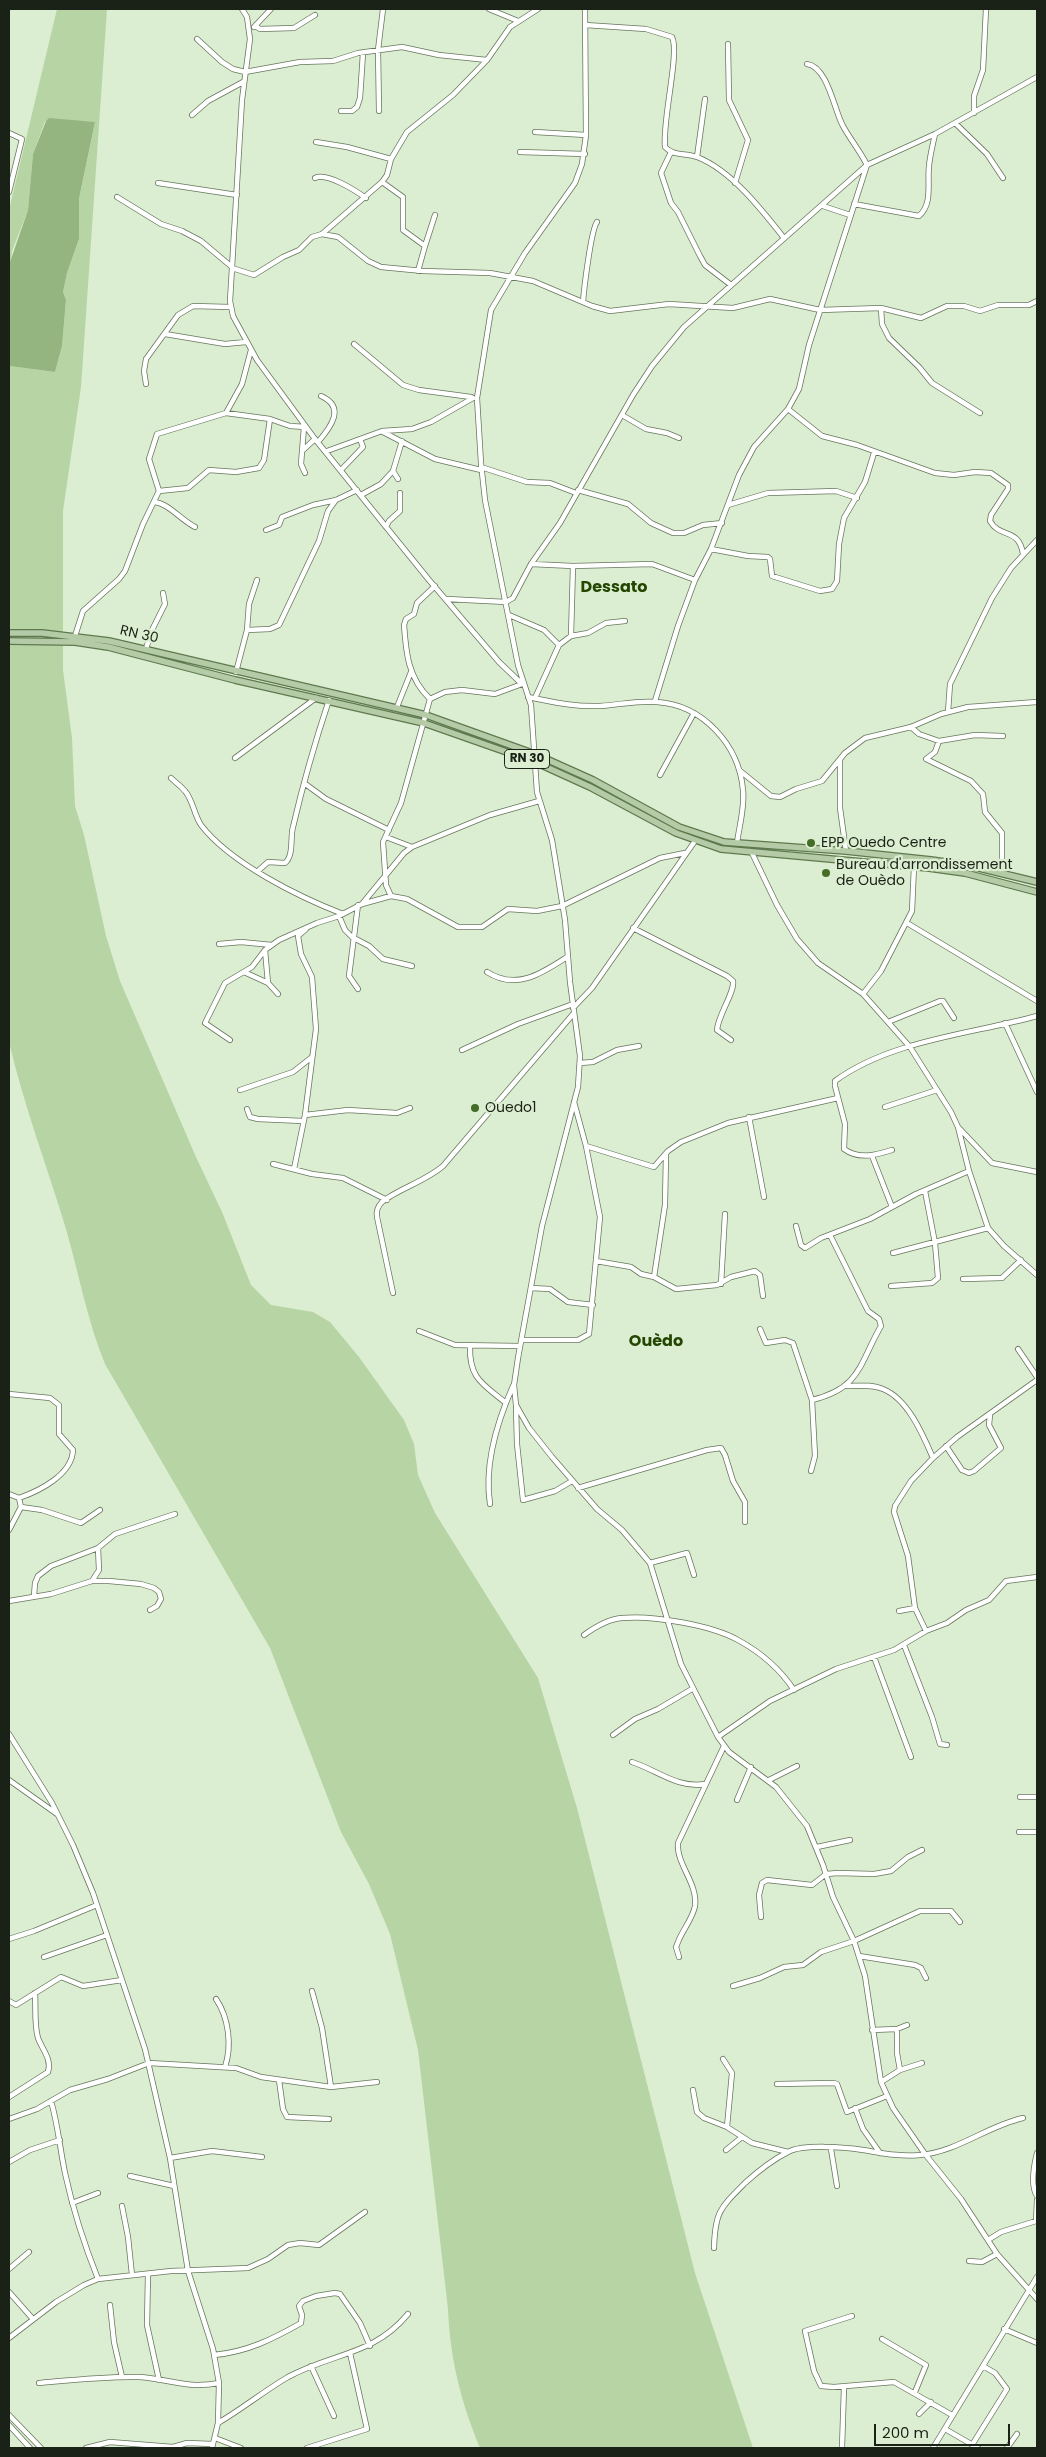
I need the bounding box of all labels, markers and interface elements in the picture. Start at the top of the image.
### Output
district label: Dessato [581,578,647,598]
street label: RN 30 [118,622,160,648]
road number: RN 30 [504,750,550,769]
place label: EPP Ouedo Centre [821,835,946,851]
marker: EPP Ouedo Centre [805,837,817,849]
place label: Bureau d'arrondissement de Ouèdo [836,857,1012,890]
marker: Bureau d'arrondissement de Ouèdo [820,867,832,879]
place label: Ouedo1 [485,1100,537,1116]
marker: Ouedo1 [469,1102,481,1114]
district label: Ouèdo [629,1332,683,1352]
scale bar [876,2414,1012,2446]
text: 200 m [882,2422,929,2443]

